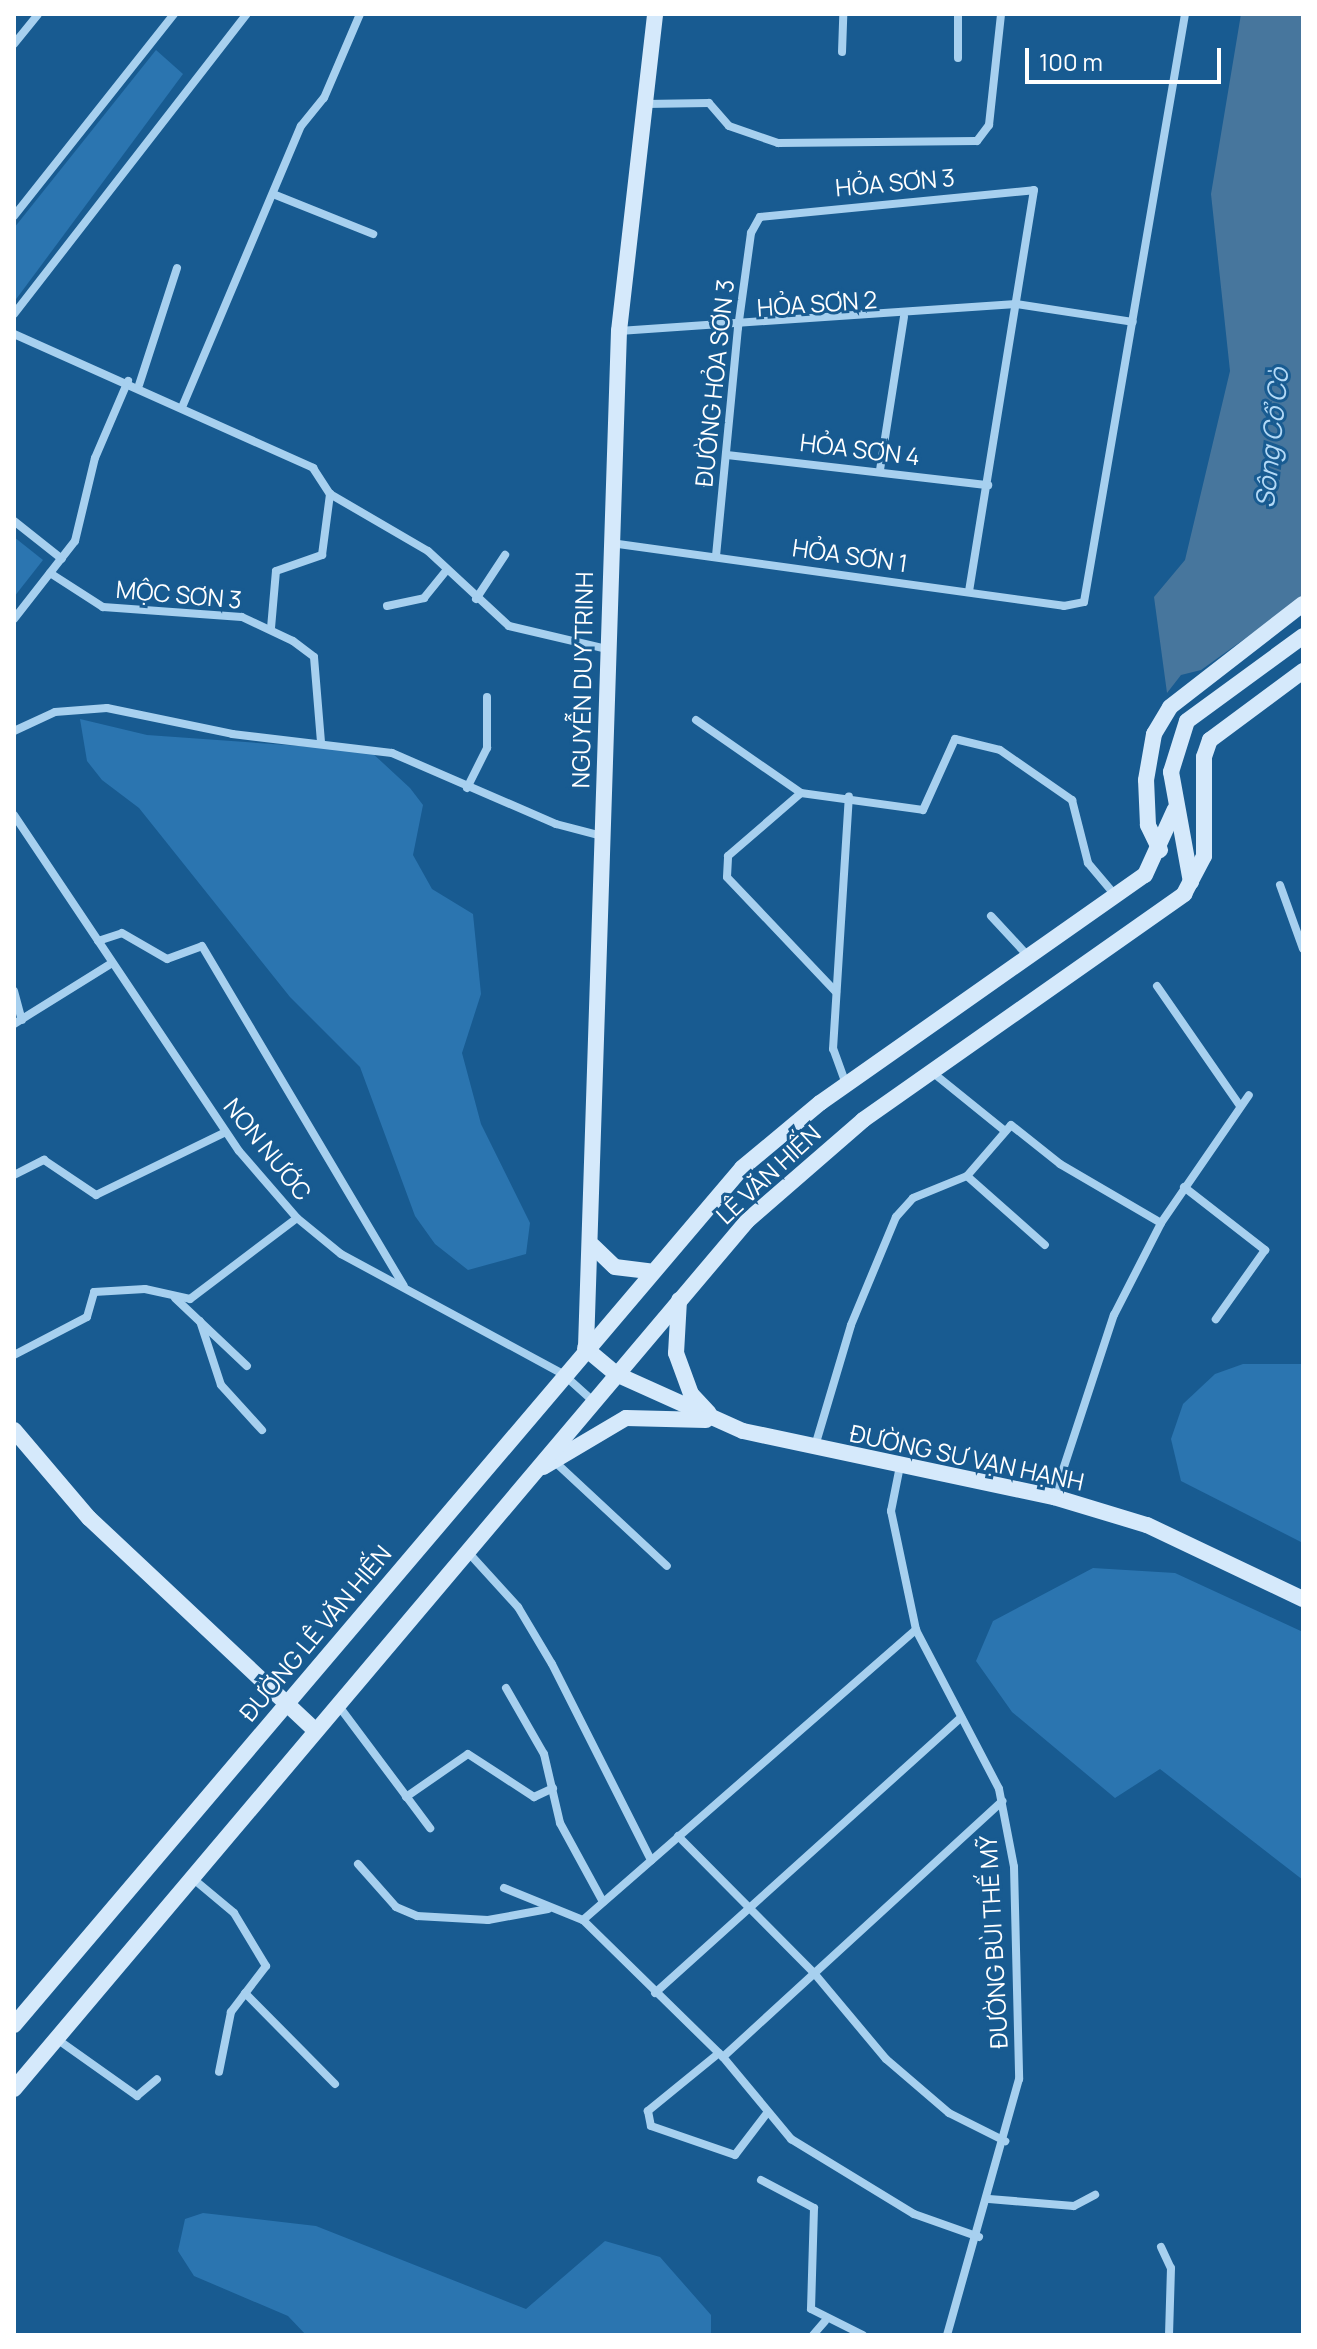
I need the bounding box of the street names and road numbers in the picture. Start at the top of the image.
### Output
street label: HỎA SƠN 3 [834,162,956,202]
street label: ĐƯỜNG HỎA SƠN 3 [689,278,739,488]
street label: HỎA SƠN 2 [756,284,878,322]
street label: HỎA SƠN 4 [798,427,922,471]
street label: HỎA SƠN 1 [791,533,909,577]
street label: NGUYỄN DUY TRINH [566,571,598,789]
street label: MỘC SƠN 3 [115,574,243,614]
street label: NON NƯỚC [218,1092,318,1206]
street label: LÊ VĂN HIẾN [710,1118,826,1230]
street label: ĐƯỜNG SƯ VẠN HẠNH [847,1418,1087,1496]
street label: ĐƯỜNG LÊ VĂN HIẾN [233,1539,397,1727]
street label: ĐƯỜNG BÙI THẾ MỸ [973,1835,1013,2049]

